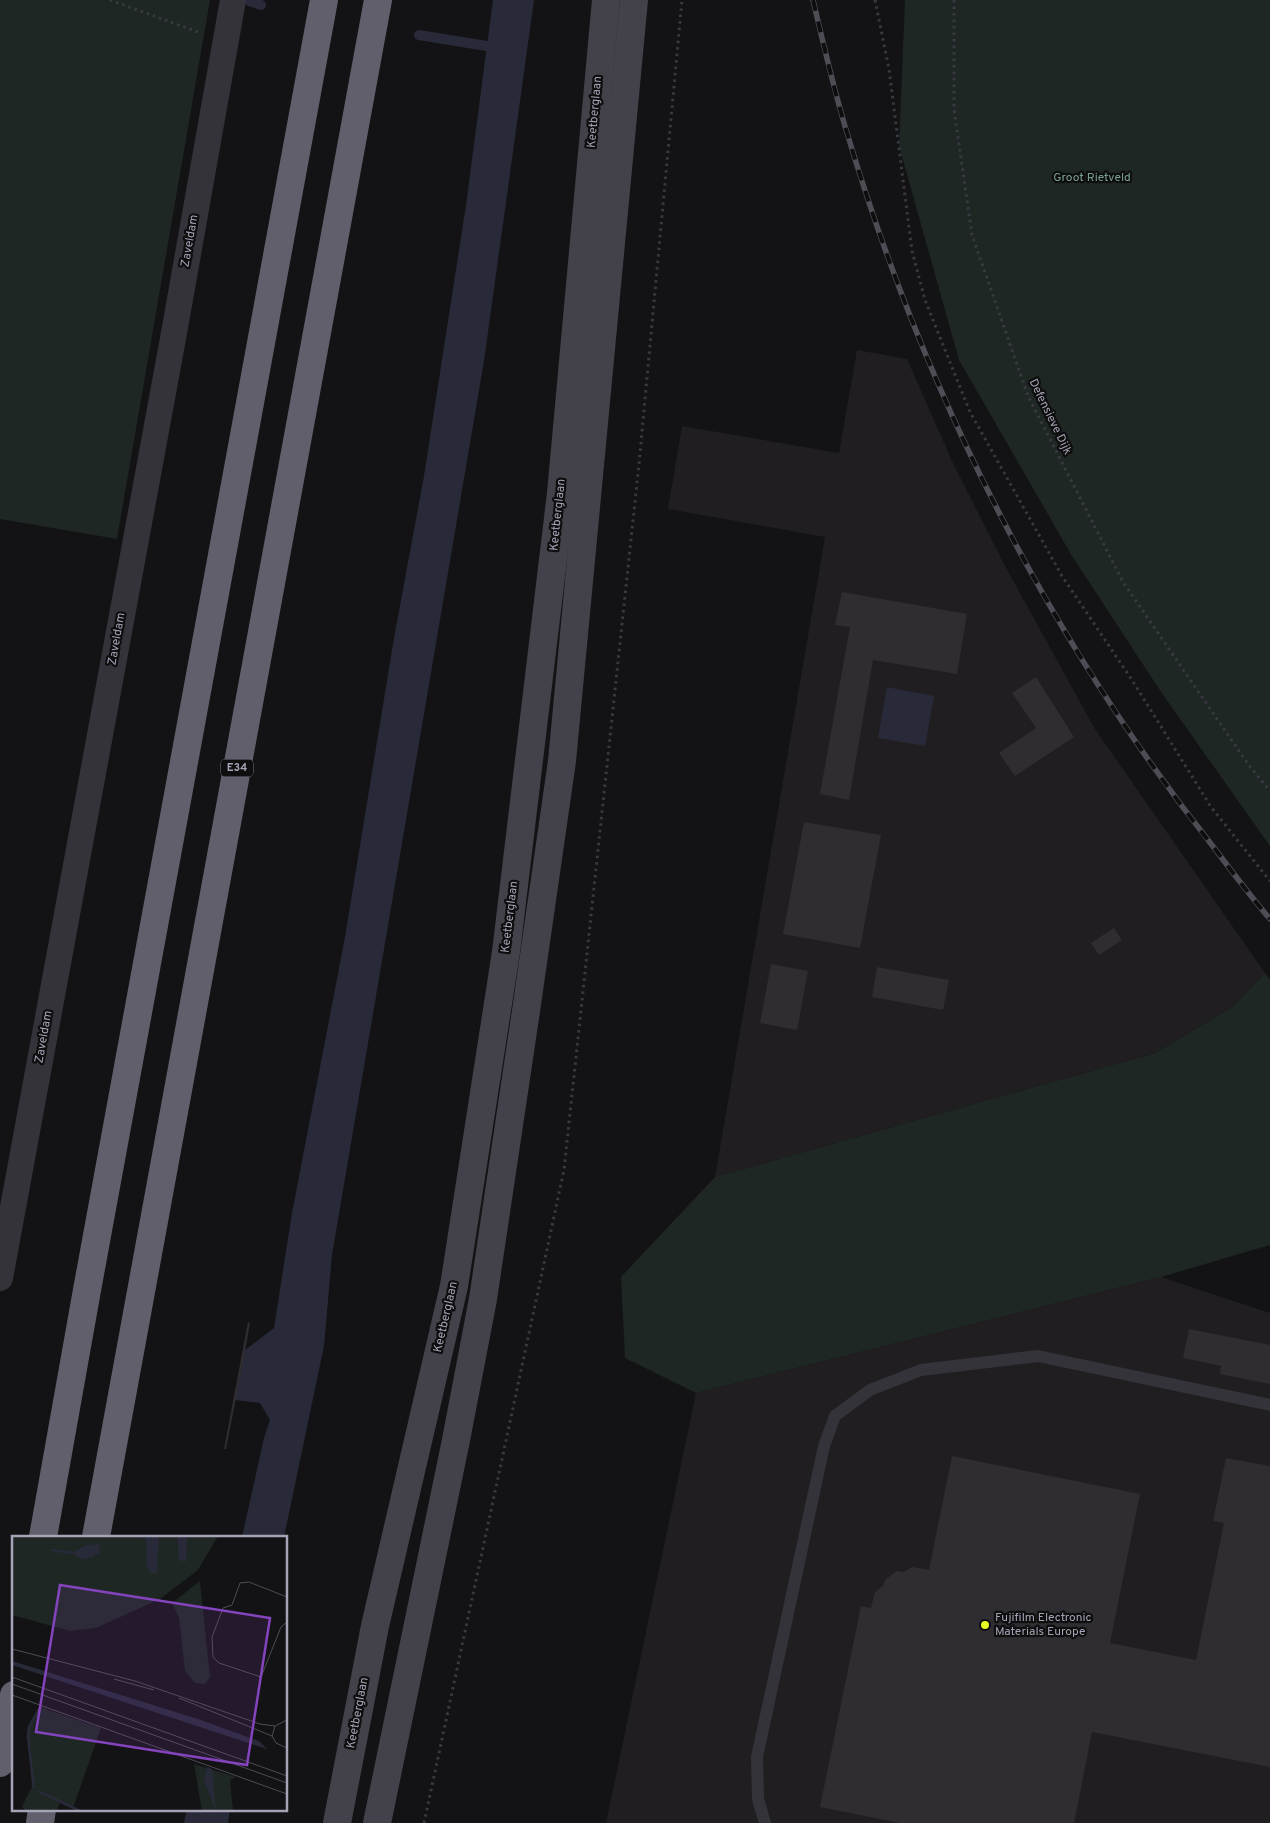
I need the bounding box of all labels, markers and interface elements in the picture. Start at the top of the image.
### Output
street label: Keetberglaan [584,75,606,149]
park label: Groot Rietveld [1053,170,1131,186]
street label: Zaveldam [178,213,202,269]
street label: Defensieve Dijk [1025,376,1075,458]
street label: Keetberglaan [546,478,570,552]
street label: Zaveldam [105,611,129,667]
road number: E34 [221,760,253,776]
street label: Keetberglaan [498,880,522,954]
street label: Zaveldam [32,1009,56,1065]
street label: Keetberglaan [430,1280,462,1354]
inset map [12,1536,288,1810]
place label: Fujifilm Electronic Materials Europe [995,1610,1092,1640]
marker: Fujifilm Electronic Materials Europe [979,1619,991,1631]
street label: Keetberglaan [343,1676,373,1750]

